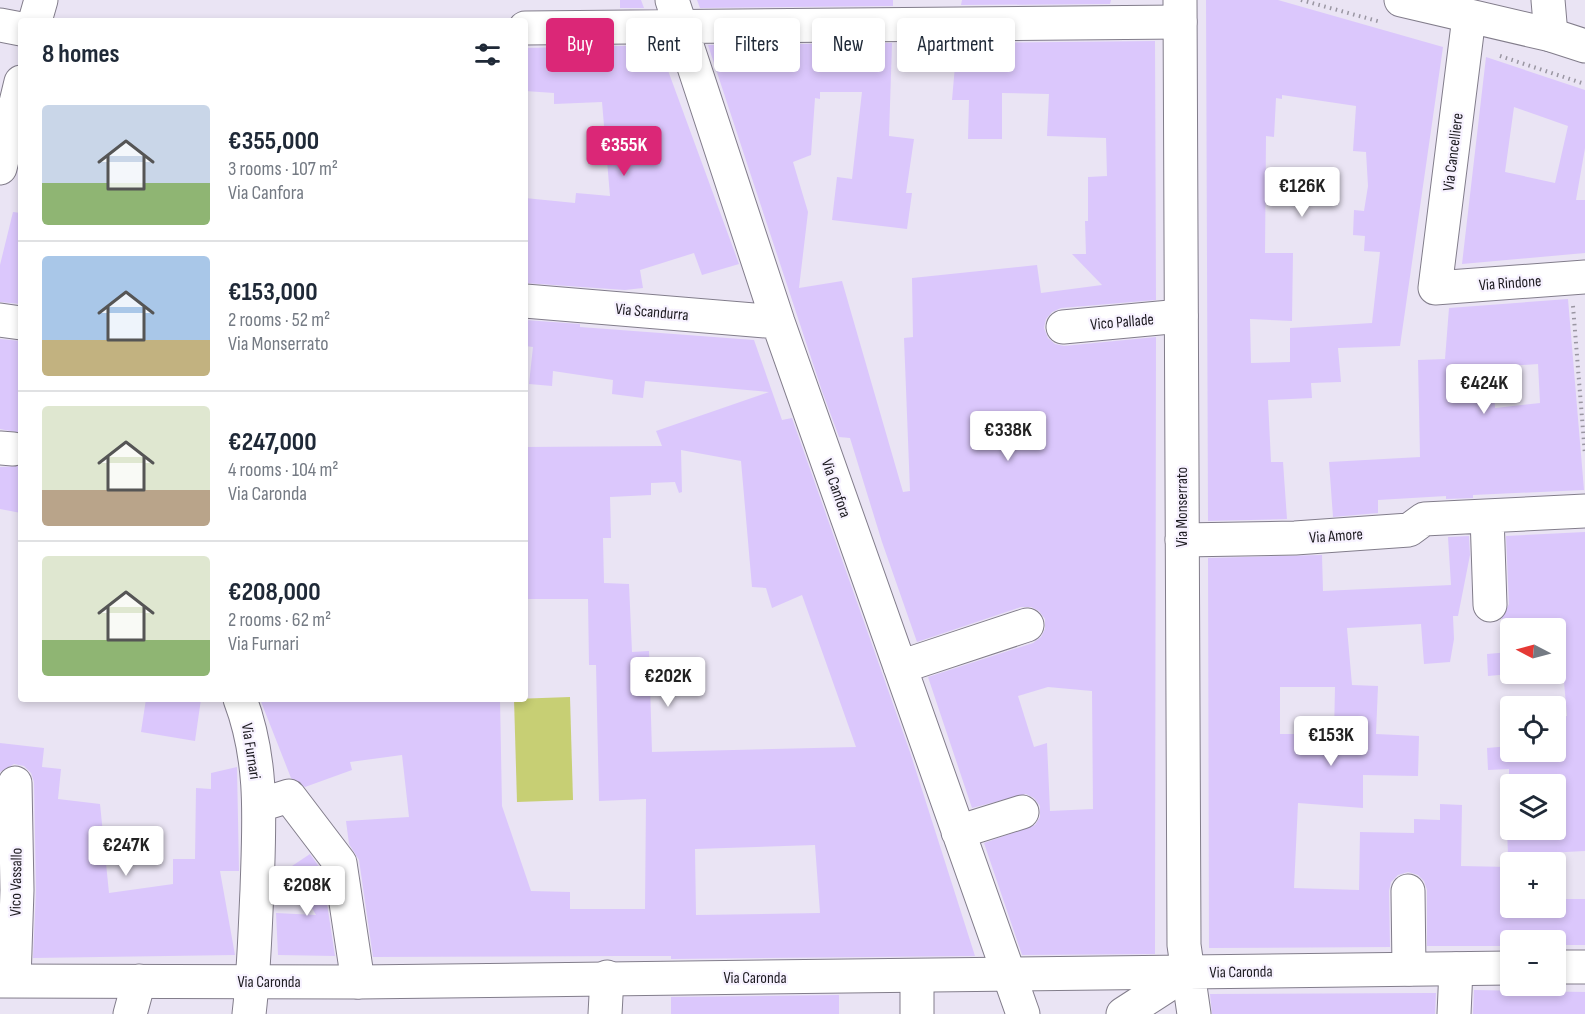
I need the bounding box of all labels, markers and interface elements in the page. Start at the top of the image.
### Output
chip: Buy [546,18,614,72]
chip: Rent [626,18,702,72]
chip: Filters [714,18,800,72]
chip: New [812,18,885,72]
chip: Apartment [897,18,1015,72]
icon: filters [471,38,504,71]
text: 8 homes [42,39,120,70]
street label: Via Cancelliere [1439,112,1468,192]
text: €355,000 [228,126,319,157]
pin: €355K [582,126,666,177]
icon: home [90,129,162,201]
text: €355K [601,133,647,157]
text: 3 rooms · 107 m² [228,157,338,181]
pin: €126K [1260,167,1344,218]
text: €126K [1279,174,1325,198]
text: Via Canfora [228,181,304,205]
street label: Via Rindone [1478,272,1542,295]
text: €153,000 [228,277,318,308]
icon: home [90,280,162,352]
street label: Via Scandurra [614,300,689,325]
text: 2 rooms · 52 m² [228,308,330,332]
street label: Vico Pallade [1090,310,1155,335]
text: Via Monserrato [228,332,329,356]
pin: €424K [1442,364,1526,415]
text: €424K [1460,371,1508,395]
pin: €338K [966,411,1050,462]
text: €338K [984,418,1032,442]
text: €247,000 [228,427,317,458]
icon: home [90,430,162,502]
street label: Via Canfora [817,457,854,520]
text: 4 rooms · 104 m² [228,458,338,482]
street label: Via Monserrato [1173,467,1192,547]
text: Via Caronda [228,482,307,506]
street label: Via Amore [1309,525,1364,548]
text: €208,000 [228,577,321,608]
icon: home [90,580,162,652]
text: 2 rooms · 62 m² [228,608,331,632]
north arrow [1500,618,1566,684]
map controls [1500,618,1566,996]
text: Via Furnari [228,632,299,656]
pin: €202K [626,657,710,708]
text: €202K [644,664,692,688]
button: locate [1500,696,1566,762]
pin: €153K [1289,716,1373,767]
street label: Via Furnari [237,722,264,781]
text: €153K [1308,723,1354,747]
button: layers [1500,774,1566,840]
pin: €247K [84,826,168,877]
text: €247K [103,833,149,857]
street label: Vico Vassallo [6,848,27,916]
button: + [1500,852,1566,918]
pin: €208K [265,866,349,917]
text: €208K [283,873,331,897]
button: − [1500,930,1566,996]
street label: Via Caronda [1209,962,1273,983]
street label: Via Caronda [723,969,787,988]
street label: Via Caronda [237,973,301,992]

